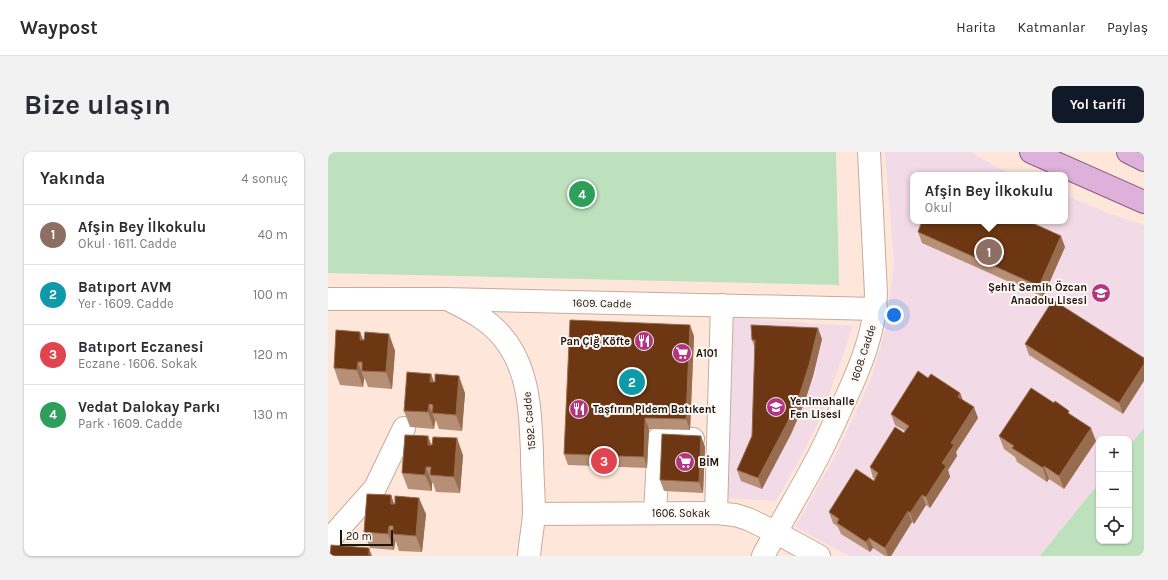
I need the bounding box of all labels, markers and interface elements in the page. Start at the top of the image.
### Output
text: Waypost [20,17,98,39]
text: Harita [956,19,996,36]
text: Katmanlar [1018,19,1085,36]
text: Paylaş [1107,19,1148,36]
button: Yol tarifi [1052,86,1144,123]
text: Bize ulaşın [24,88,171,121]
text: Yakında [40,168,105,188]
text: 4 sonuç [241,171,288,186]
popup [910,172,1068,224]
pin: 4 [569,179,595,209]
text: Afşin Bey İlkokulu [925,182,1053,200]
text: Okul [925,200,952,215]
text: Afşin Bey İlkokulu [78,218,206,236]
text: 1 [51,227,55,242]
text: 40 m [258,227,288,242]
text: Okul · 1611. Cadde [78,236,177,251]
pin: 1 [976,237,1002,267]
text: Batıport AVM [78,278,172,296]
place label: Şehit Semih Özcan Anadolu Lisesi [988,280,1087,307]
school or university icon: Şehit Semih Özcan Anadolu Lisesi [1090,282,1112,304]
text: 2 [49,287,57,302]
text: 100 m [253,287,288,302]
text: Yer · 1609. Cadde [78,296,174,311]
street label: 1609. Cadde [572,296,632,311]
your location [884,305,904,325]
street label: 1608. Cadde [848,323,879,383]
restaurant icon: Pan Çiğ Köfte [633,330,655,352]
place label: Pan Çiğ Köfte [560,335,630,348]
text: Batıport Eczanesi [78,338,204,356]
supermarket icon: A101 [671,342,693,364]
text: 3 [49,347,57,362]
text: 120 m [253,347,288,362]
place label: A101 [696,347,718,360]
text: Eczane · 1606. Sokak [78,356,197,371]
pin: 2 [619,367,645,397]
street label: 1592. Cadde [520,391,539,451]
place label: Yenimahalle Fen Lisesi [790,395,855,421]
school or university icon: Yenimahalle Fen Lisesi [765,396,787,418]
text: Vedat Dalokay Parkı [78,398,220,416]
restaurant icon: Taşfırın Pidem Batıkent [568,398,590,420]
place label: Taşfırın Pidem Batıkent [593,403,717,416]
text: 4 [49,407,57,422]
text: 130 m [253,407,288,422]
text: Park · 1609. Cadde [78,416,182,431]
map controls [1096,436,1132,544]
button: + [1096,436,1132,472]
pin: 3 [591,446,617,476]
supermarket icon: BİM [674,451,696,473]
place label: BİM [699,455,719,469]
button: − [1096,472,1132,508]
street label: 1606. Sokak [652,507,710,520]
button: locate [1096,508,1132,544]
scale bar [340,528,393,547]
text: 20 m [346,530,372,543]

